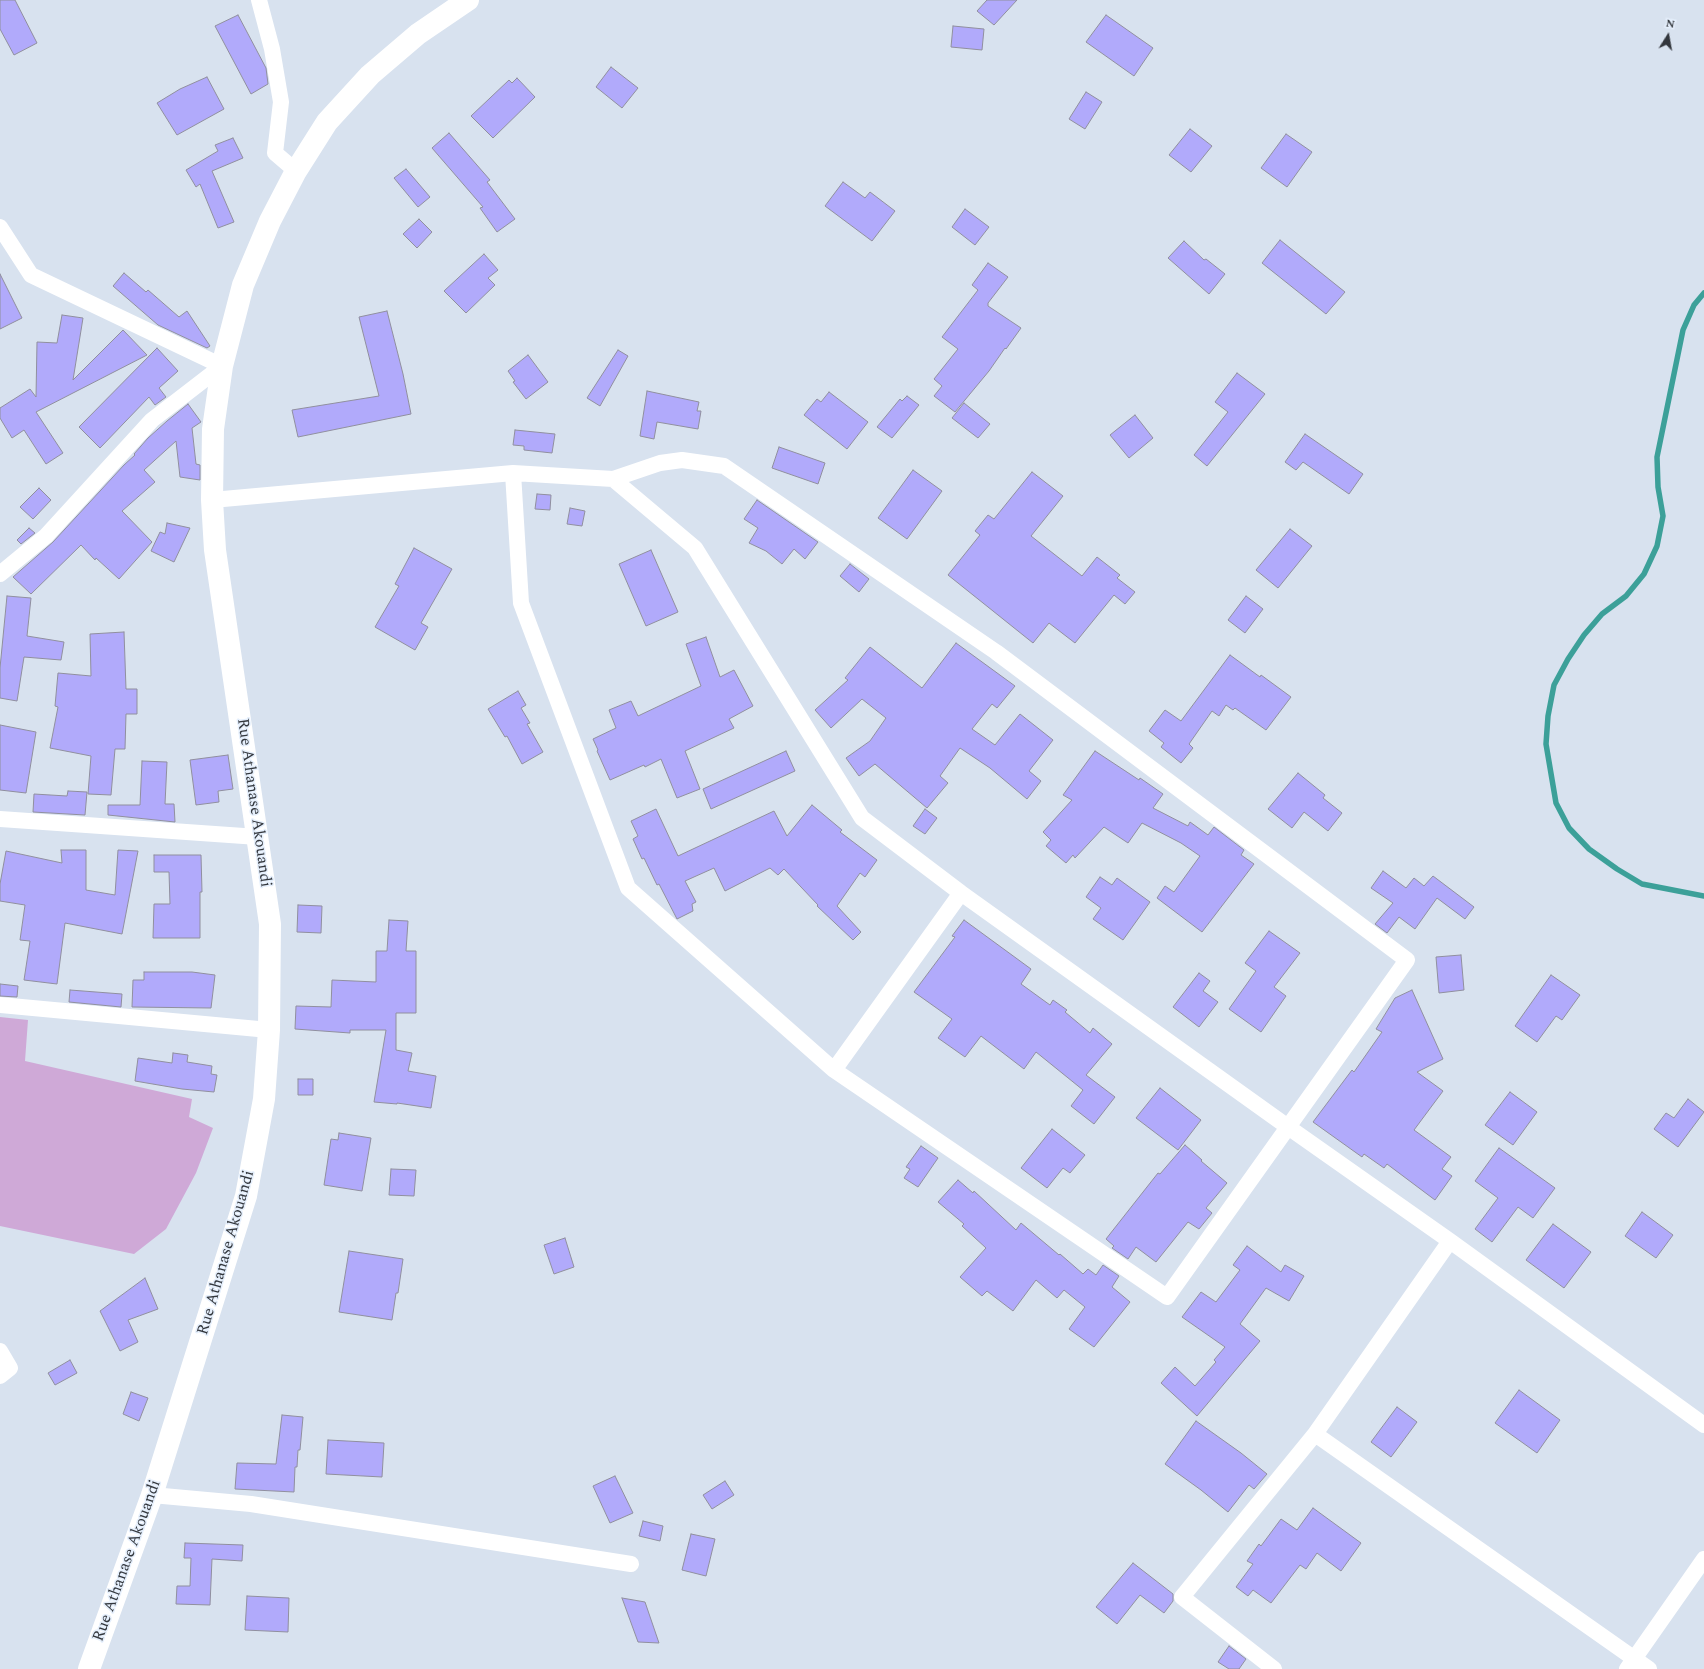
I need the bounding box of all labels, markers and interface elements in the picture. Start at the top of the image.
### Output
text: N [1664,15,1676,33]
north arrow [1648,16,1688,56]
street label: Rue Athanase Akouandi [232,717,274,889]
street label: Rue Athanase Akouandi [194,1168,260,1338]
street label: Rue Athanase Akouandi [90,1478,166,1644]

